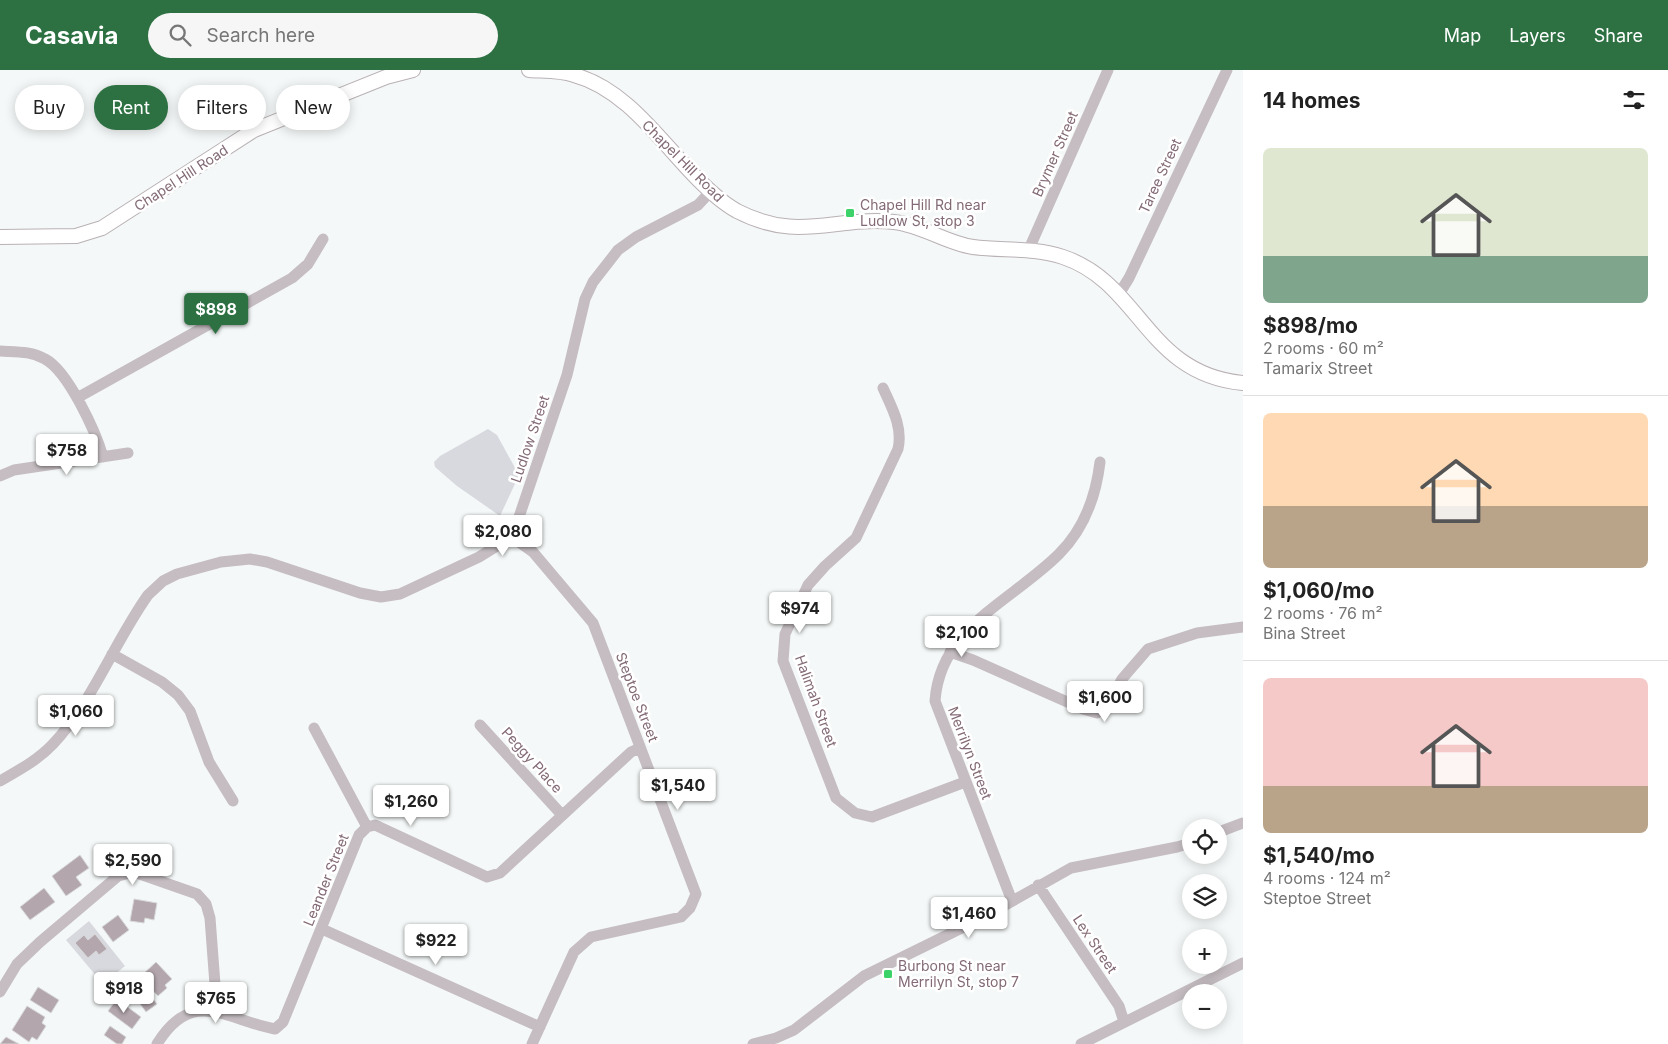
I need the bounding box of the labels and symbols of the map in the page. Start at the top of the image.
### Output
street label: Brymer Street [1028,108,1081,199]
street label: Chapel Hill Road [639,116,728,205]
street label: Taree Street [1135,135,1184,216]
street label: Chapel Hill Road [131,141,231,214]
place label: Chapel Hill Rd near Ludlow St, stop 3 [860,196,986,229]
marker: Chapel Hill Rd near Ludlow St, stop 3 [844,207,856,219]
pin: $898 [186,292,246,335]
street label: Ludlow Street [507,393,553,485]
pin: $758 [37,434,97,476]
pin: $2,080 [462,514,544,557]
pin: $974 [770,592,830,634]
pin: $2,100 [921,616,1003,658]
street label: Steptoe Street [613,650,663,744]
street label: Halimah Street [792,652,841,750]
pin: $1,600 [1064,680,1146,723]
pin: $1,060 [35,694,117,737]
street label: Merrilyn Street [945,704,996,802]
street label: Peggy Place [499,723,566,796]
pin: $1,540 [637,768,719,811]
pin: $1,260 [370,784,452,827]
street label: Leander Street [299,831,352,928]
pin: $2,590 [92,844,174,886]
pin: $1,460 [928,896,1010,939]
street label: Lex Street [1070,911,1121,977]
pin: $922 [406,924,466,966]
place label: Burbong St near Merrilyn St, stop 7 [898,957,1019,990]
marker: Burbong St near Merrilyn St, stop 7 [882,968,894,980]
pin: $918 [94,972,154,1014]
pin: $765 [186,982,246,1024]

